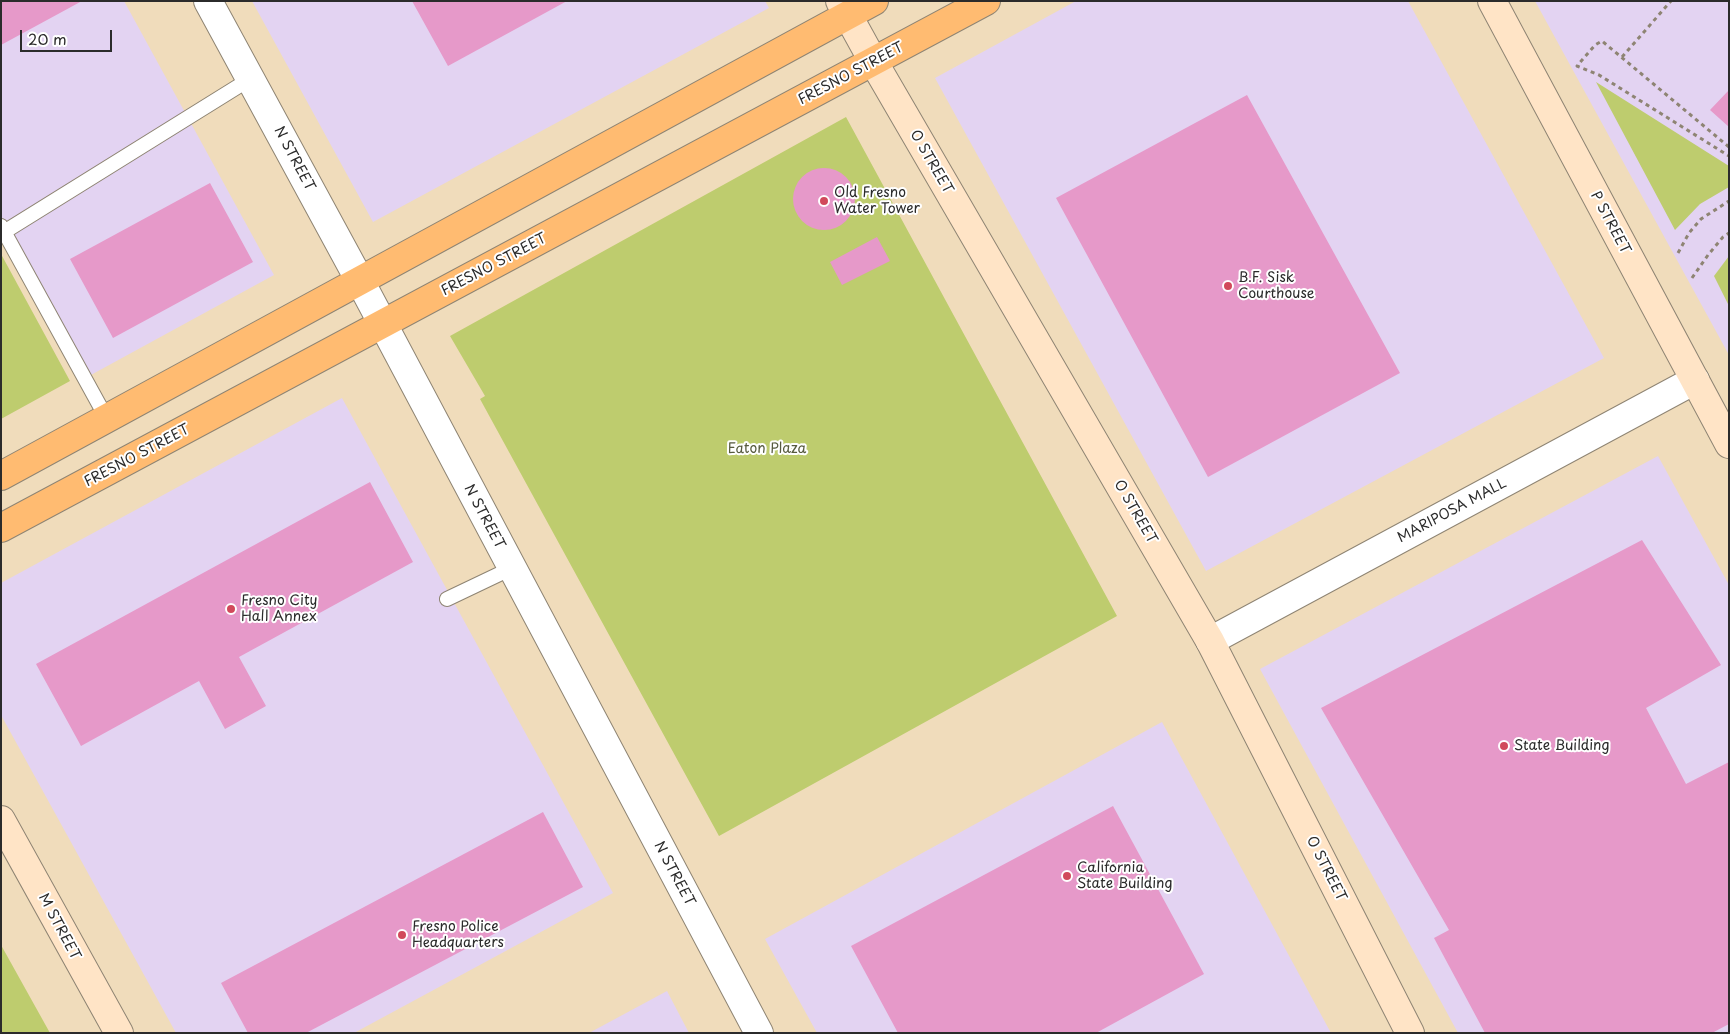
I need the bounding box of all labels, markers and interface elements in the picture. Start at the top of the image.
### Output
scale bar [22,20,115,52]
text: 20 m [28,27,67,50]
street label: FRESNO STREET [795,39,907,109]
street label: N STREET [270,124,318,194]
street label: O STREET [906,127,956,197]
place label: Old Fresno Water Tower [834,185,920,218]
street label: P STREET [1587,189,1633,257]
marker: Old Fresno Water Tower [818,195,830,207]
street label: FRESNO STREET [438,230,550,300]
place label: B.F. Sisk Courthouse [1238,270,1314,302]
marker: B.F. Sisk Courthouse [1222,280,1234,292]
street label: FRESNO STREET [81,421,193,491]
park label: Eaton Plaza [728,441,806,457]
street label: MARIPOSA MALL [1395,475,1509,547]
street label: O STREET [1110,477,1160,547]
street label: N STREET [460,482,508,552]
place label: Fresno City Hall Annex [241,593,318,626]
marker: Fresno City Hall Annex [225,603,237,615]
place label: State Building [1514,738,1609,754]
marker: State Building [1498,740,1510,752]
street label: O STREET [1302,834,1350,904]
street label: N STREET [650,839,698,909]
place label: California State Building [1077,860,1172,892]
marker: California State Building [1061,870,1073,882]
street label: M STREET [34,891,84,963]
place label: Fresno Police Headquarters [412,919,504,952]
marker: Fresno Police Headquarters [396,929,408,941]

